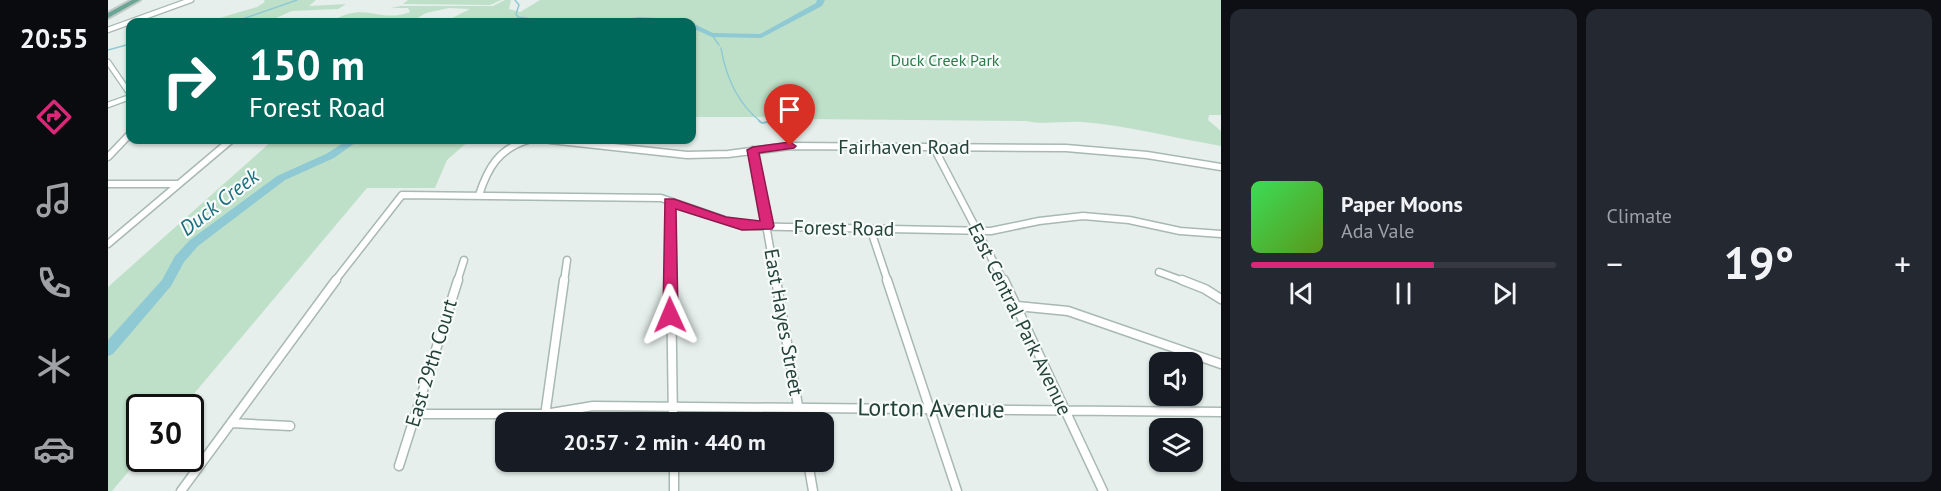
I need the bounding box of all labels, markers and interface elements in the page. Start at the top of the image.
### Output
text: 20:55 [20,21,88,55]
text: 150 m [249,37,365,92]
icon: right [150,42,228,120]
park label: Duck Creek Park [890,50,1000,70]
pin [764,84,815,146]
text: Forest Road [249,90,385,124]
icon: arrive [773,93,806,126]
icon: directions [33,96,75,138]
street label: Fairhaven Road [838,134,970,160]
water label: Duck Creek [174,162,265,241]
icon: music [33,179,75,221]
text: Paper Moons [1341,190,1463,218]
text: Climate [1607,203,1672,229]
street label: Forest Road [793,214,895,242]
street label: East Central Park Avenue [962,218,1078,420]
text: Ada Vale [1341,218,1414,244]
text: 19° [1723,233,1794,291]
text: − [1607,242,1623,285]
text: + [1894,242,1911,285]
street label: East Hayes Street [758,247,810,398]
icon: phone [33,262,75,304]
icon: previous [1285,277,1318,310]
icon: pause [1387,277,1420,310]
icon: next [1488,277,1521,310]
position arrow [638,283,702,347]
street label: East 29th Court [399,296,463,430]
icon: climate [33,345,75,387]
map controls [1149,352,1203,472]
button: sound [1149,352,1203,406]
street label: Lorton Avenue [857,391,1005,425]
speed limit sign: 30 [126,394,204,472]
button: layers [1149,418,1203,472]
icon: car [33,428,75,470]
text: 20:57 · 2 min · 440 m [563,428,766,456]

